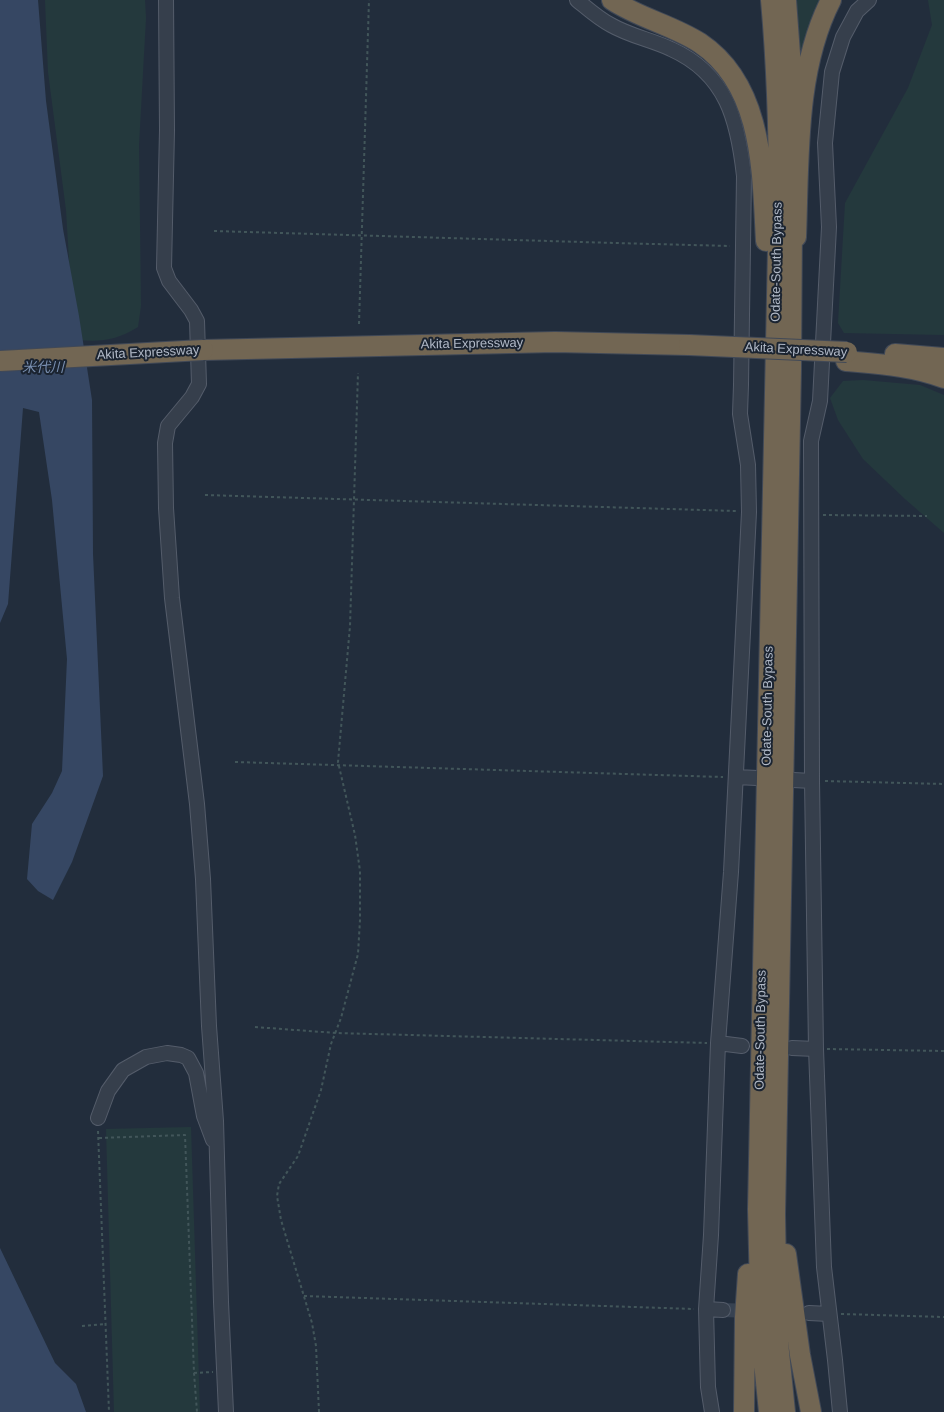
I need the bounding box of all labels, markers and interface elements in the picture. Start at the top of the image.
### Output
street label: Odate-South Bypass [768,202,786,322]
street label: Akita Expressway [421,335,523,353]
street label: Akita Expressway [744,340,848,360]
street label: Akita Expressway [96,343,200,363]
water label: 米代川 [22,360,64,376]
street label: Odate-South Bypass [759,646,777,766]
street label: Odate-South Bypass [752,970,770,1090]

